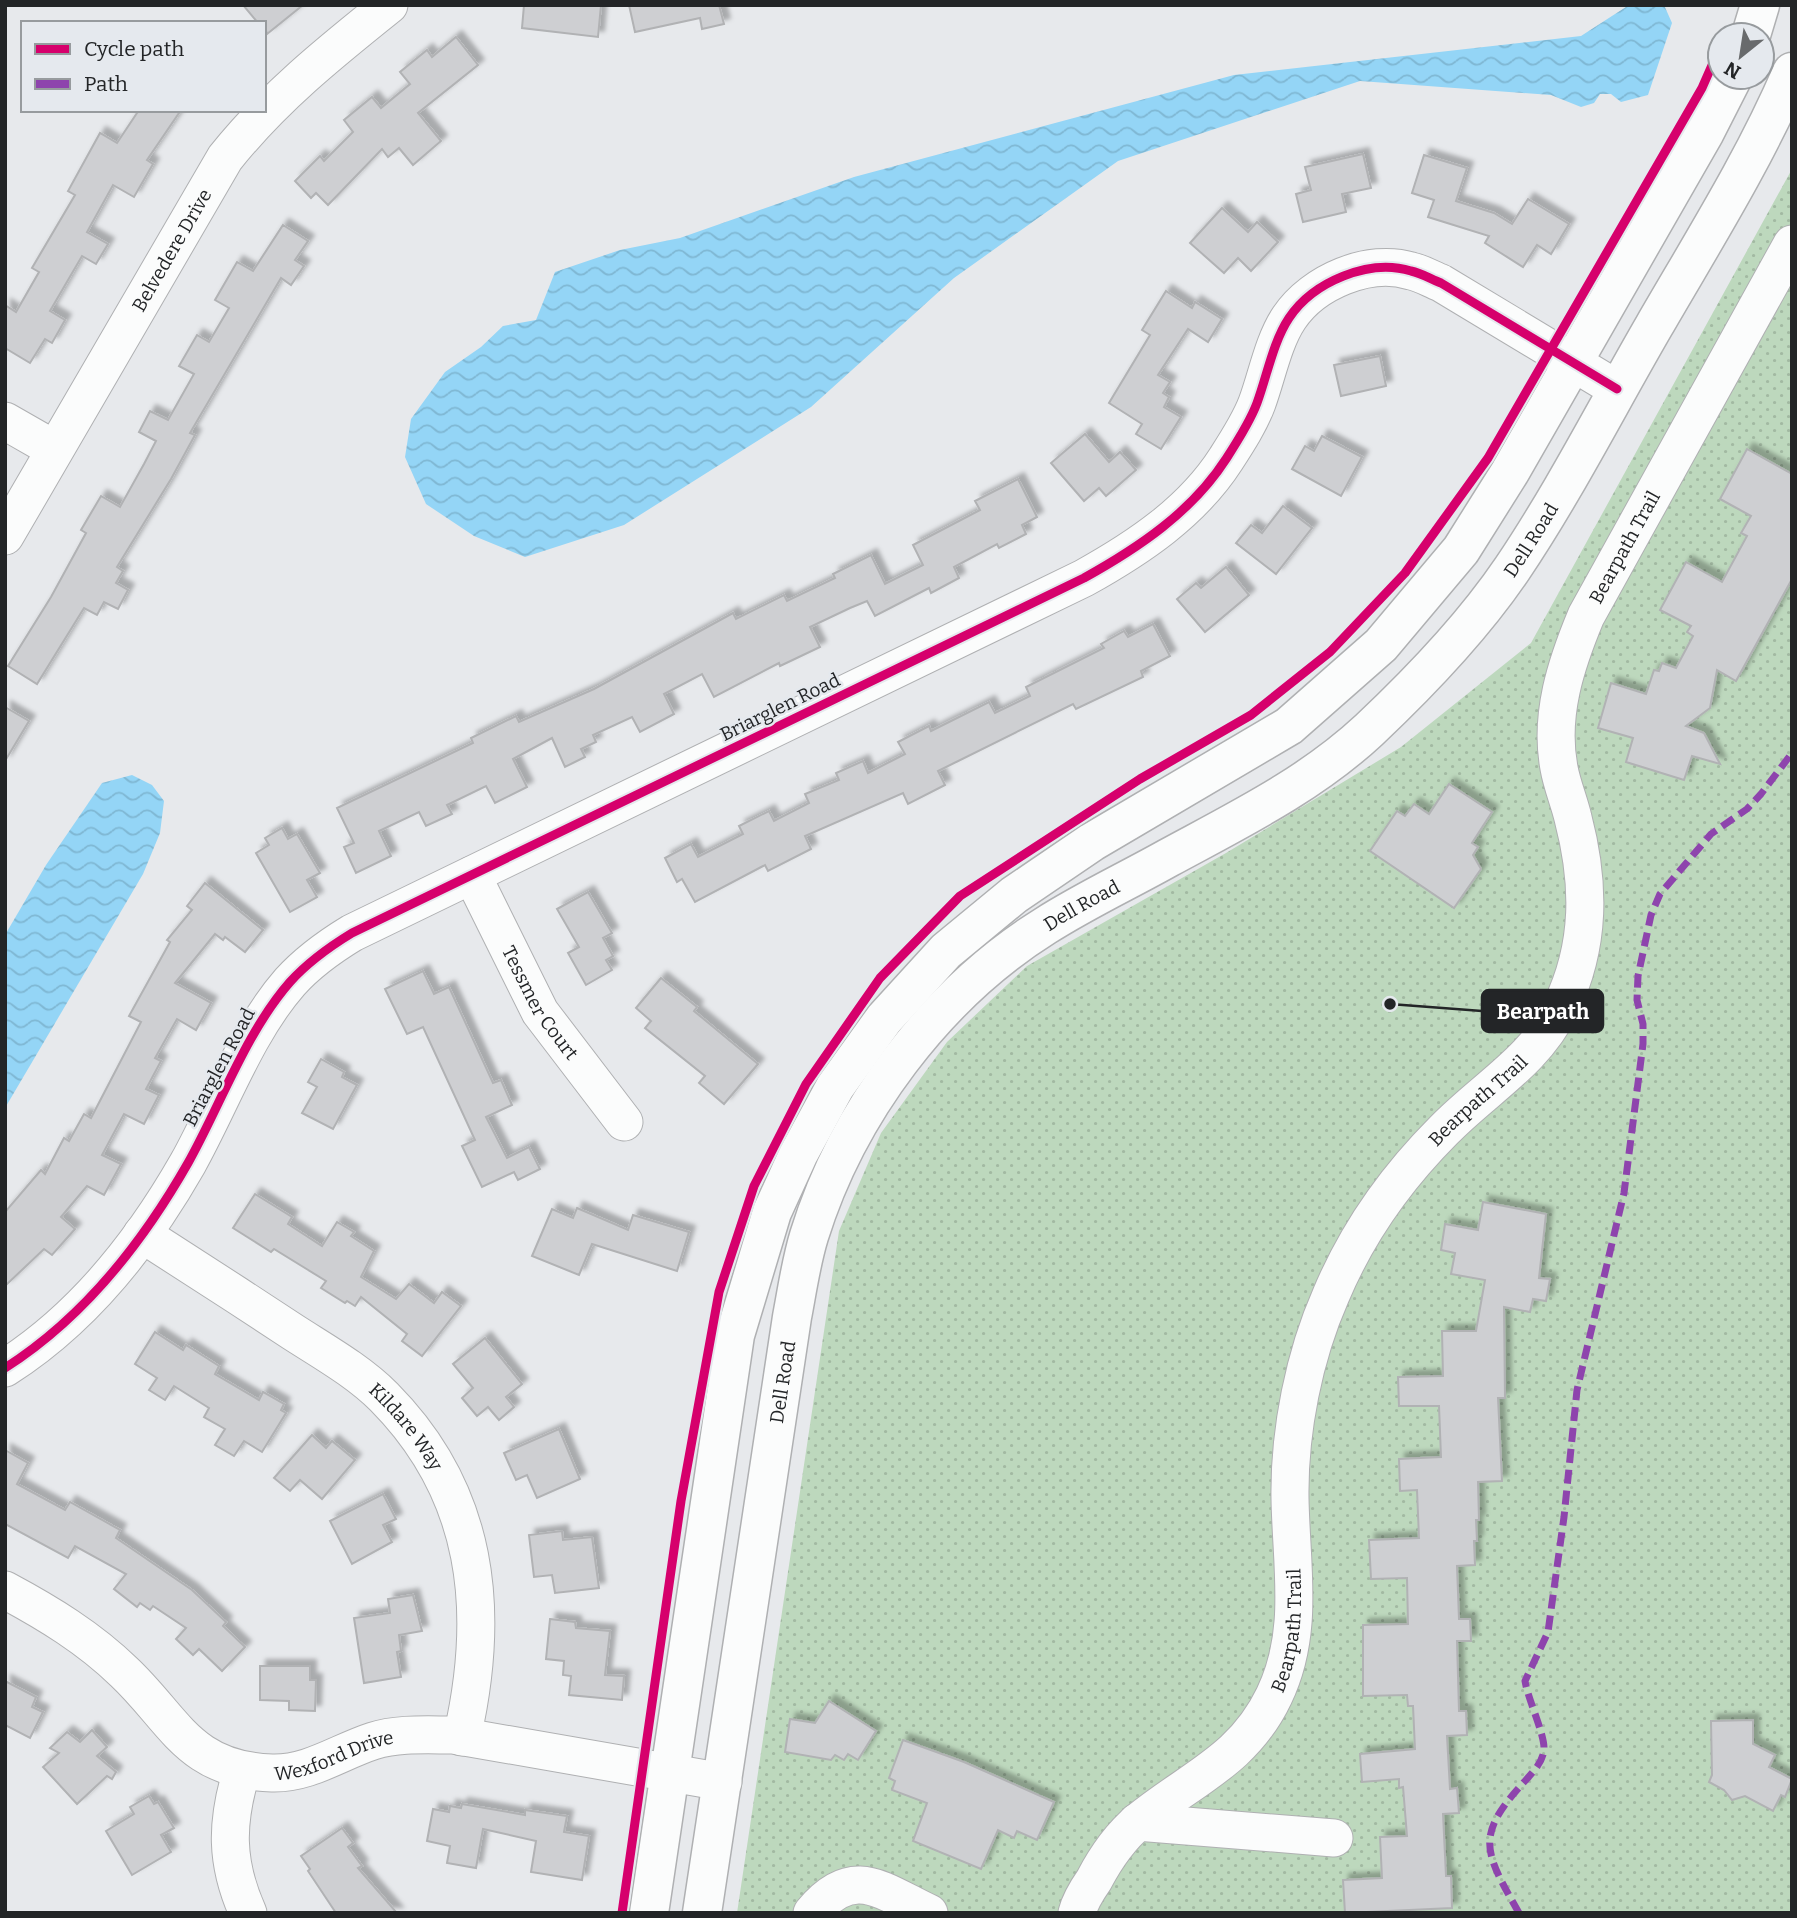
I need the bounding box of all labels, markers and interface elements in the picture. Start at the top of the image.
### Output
legend [21,21,266,112]
north arrow [1706,21,1776,91]
text: Cycle path [84,36,184,62]
text: N [1720,56,1745,84]
text: Path [84,71,128,97]
street label: Belvedere Drive [127,184,216,316]
street label: Bearpath Trail [1584,487,1665,607]
street label: Dell Road [1499,499,1563,581]
street label: Briarglen Road [716,668,844,746]
street label: Dell Road [1039,875,1123,936]
street label: Tessmer Court [497,942,584,1064]
callout: Bearpath [1482,990,1603,1032]
text: Bearpath [1497,999,1590,1025]
street label: Briarglen Road [178,1004,260,1130]
street label: Bearpath Trail [1423,1050,1532,1151]
street label: Dell Road [765,1339,800,1425]
street label: Kildare Way [365,1378,448,1475]
street label: Bearpath Trail [1266,1568,1306,1696]
street label: Wexford Drive [273,1725,395,1785]

